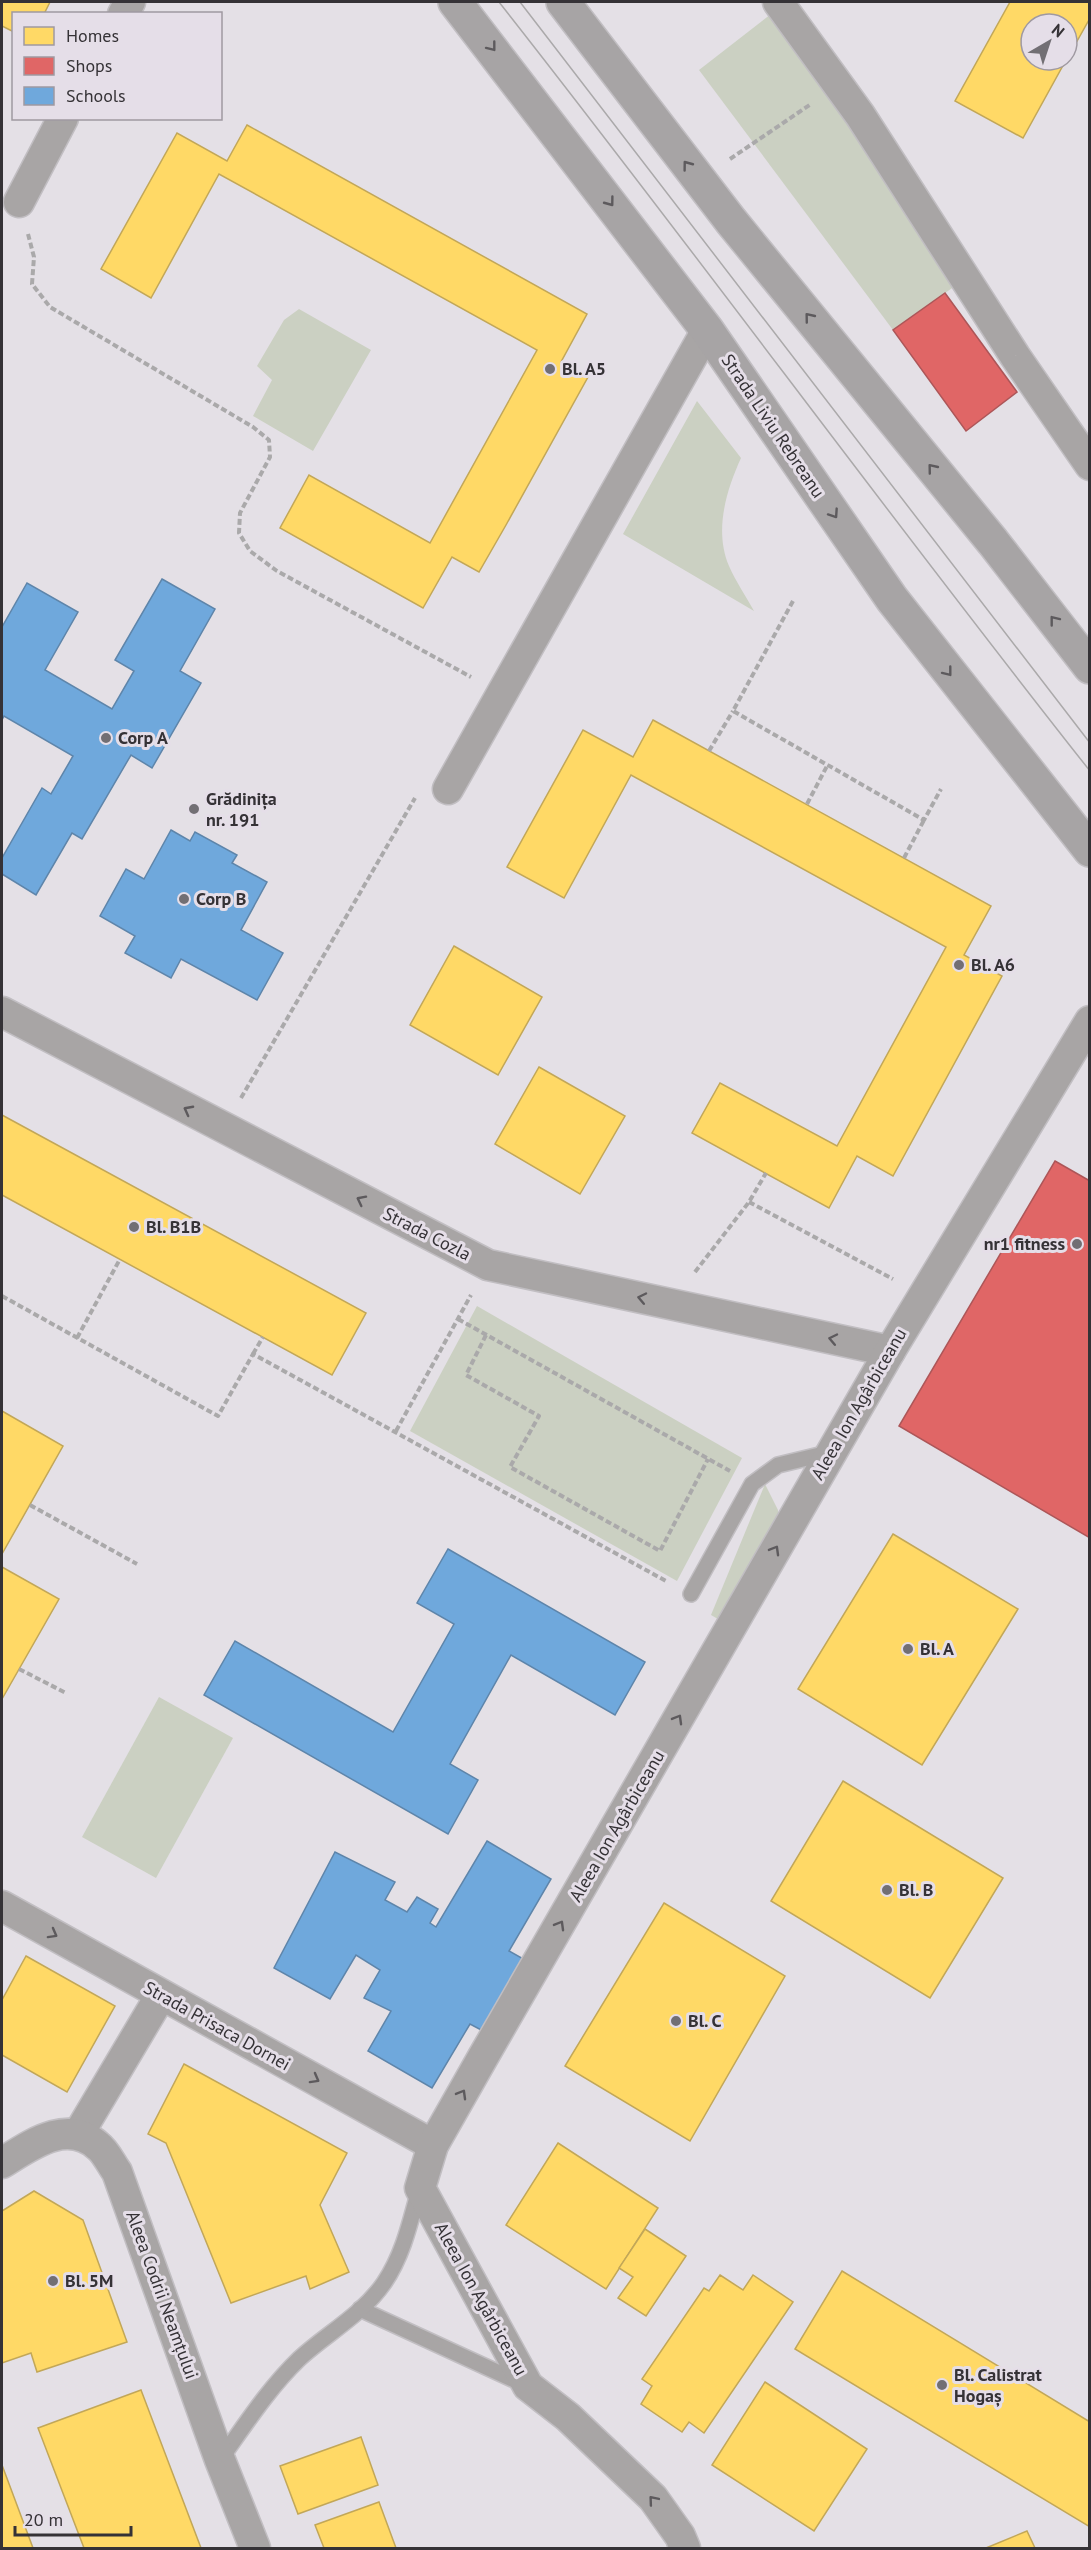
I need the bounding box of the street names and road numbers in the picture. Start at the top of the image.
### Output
street label: Strada Liviu Rebreanu [717,349,830,502]
street label: Strada Cozla [380,1202,475,1265]
street label: Aleea Ion Agârbiceanu [806,1324,911,1484]
street label: Aleea Ion Agârbiceanu [564,1746,669,1906]
street label: Strada Prisaca Dornei [140,1976,295,2075]
street label: Aleea Codrii Neamțului [121,2207,204,2382]
street label: Aleea Ion Agârbiceanu [430,2218,533,2379]

